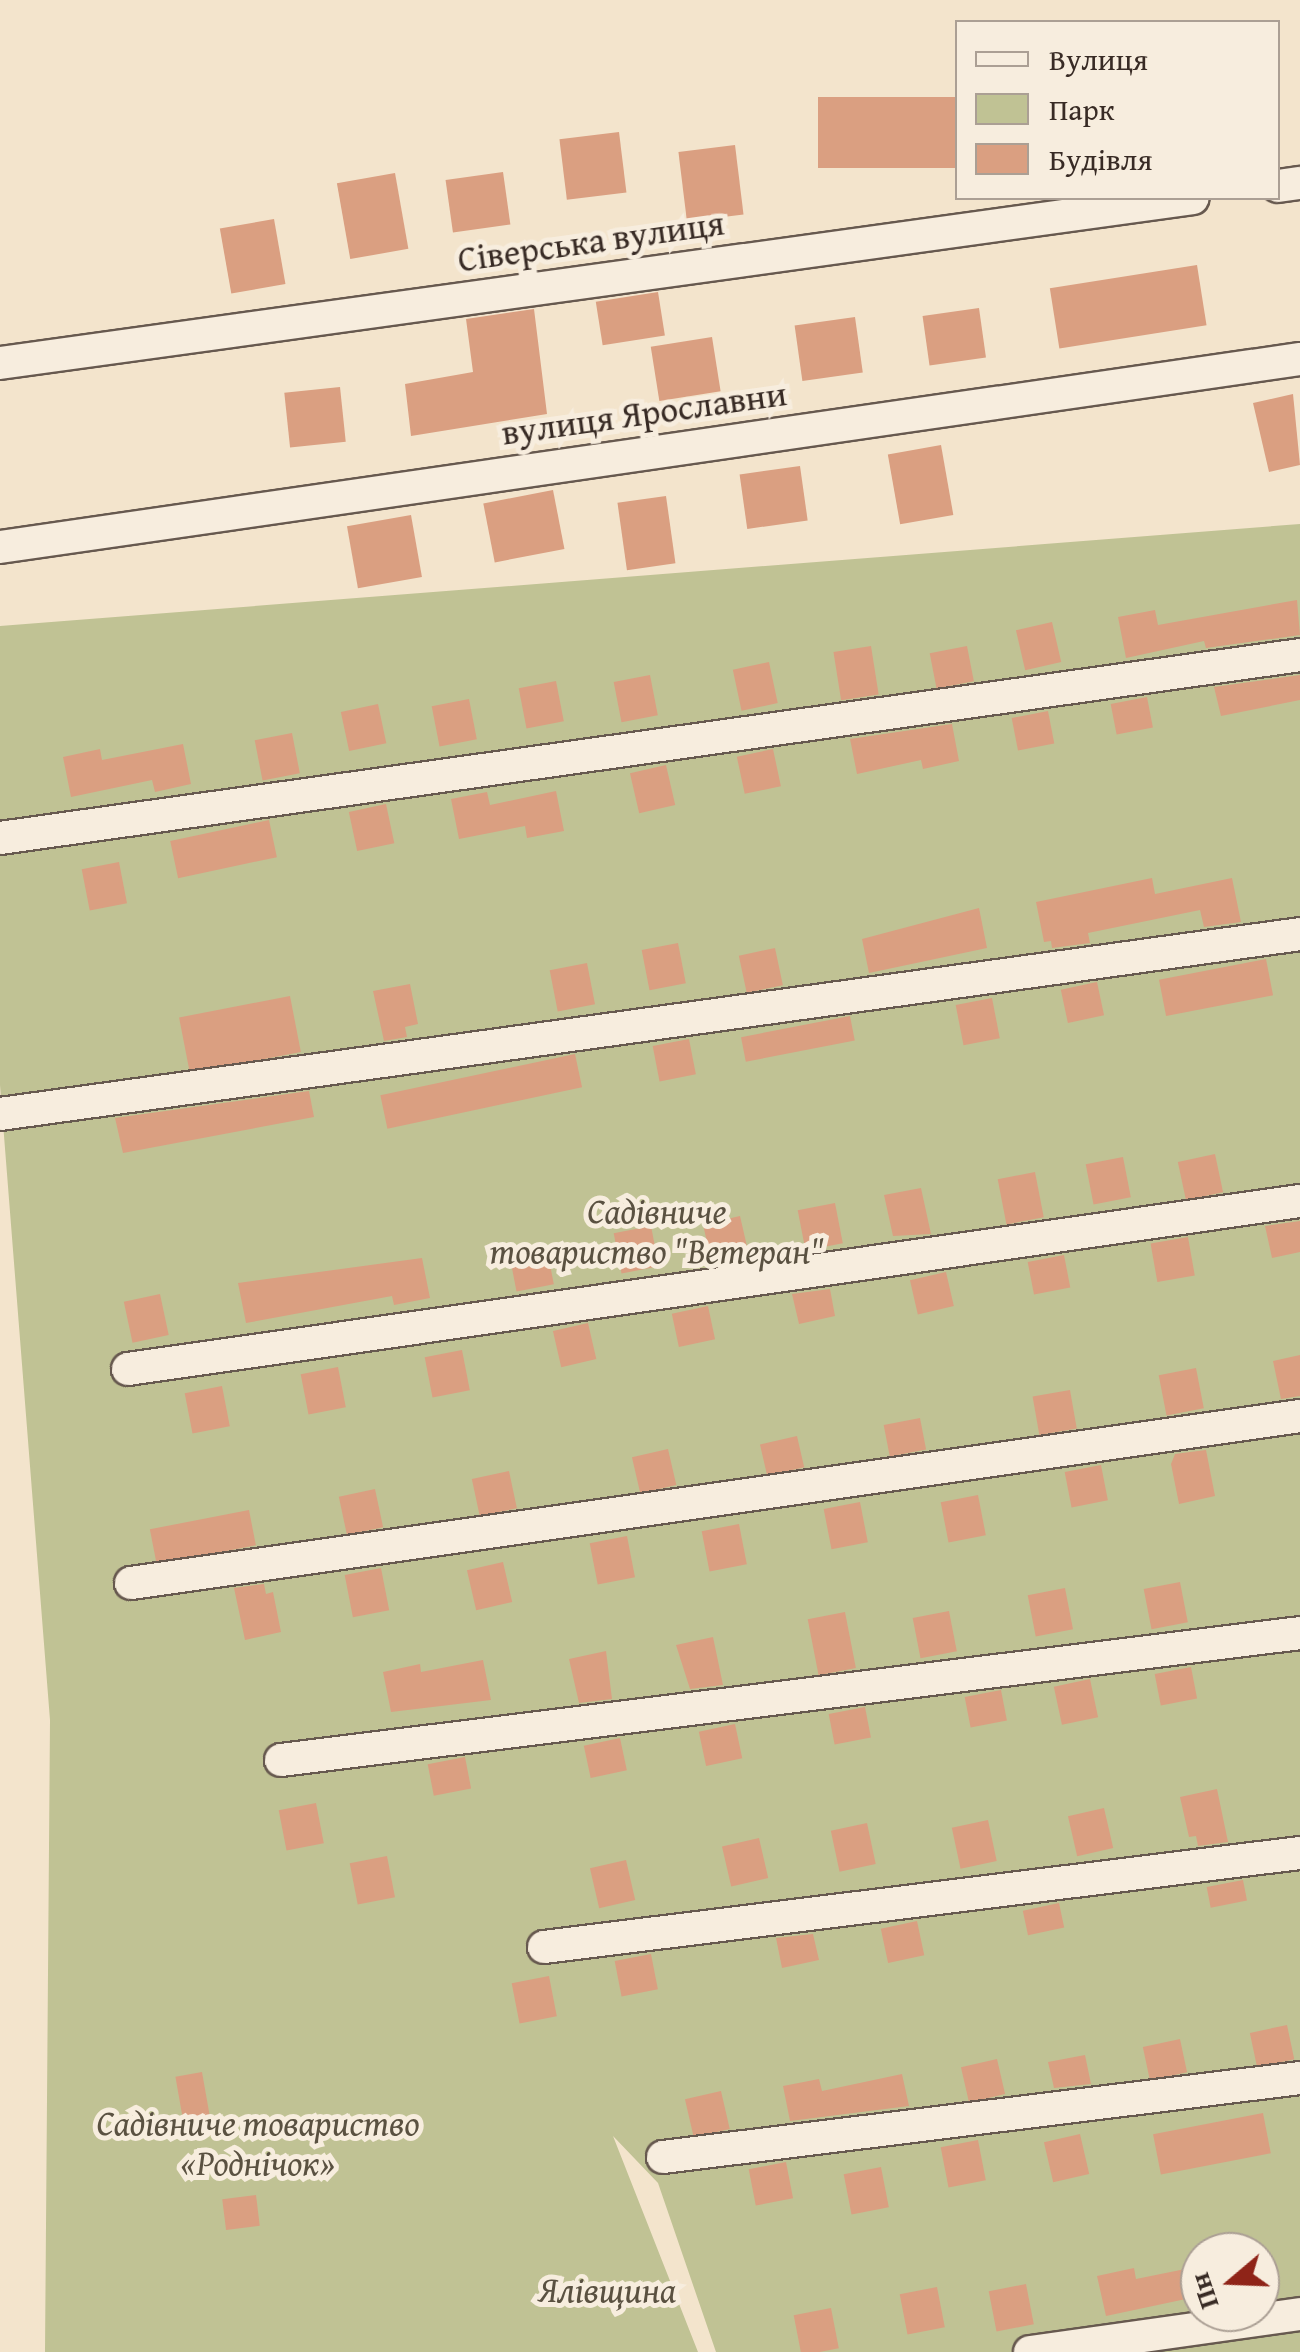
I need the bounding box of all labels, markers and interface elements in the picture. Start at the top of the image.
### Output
legend [955,20,1280,200]
text: Вулиця [1049,37,1148,81]
text: Парк [1049,87,1115,131]
text: Будівля [1049,137,1152,181]
street label: Сіверська вулиця [455,202,727,280]
street label: вулиця Ярославни [499,372,789,454]
park label: Садівниче товариство "Ветеран" [490,1190,824,1272]
park label: Садівниче товариство «Роднічок» [97,2102,419,2184]
north arrow [1180,2232,1280,2332]
text: Пн [1178,2268,1228,2315]
park label: Ялівщина [538,2269,676,2311]

